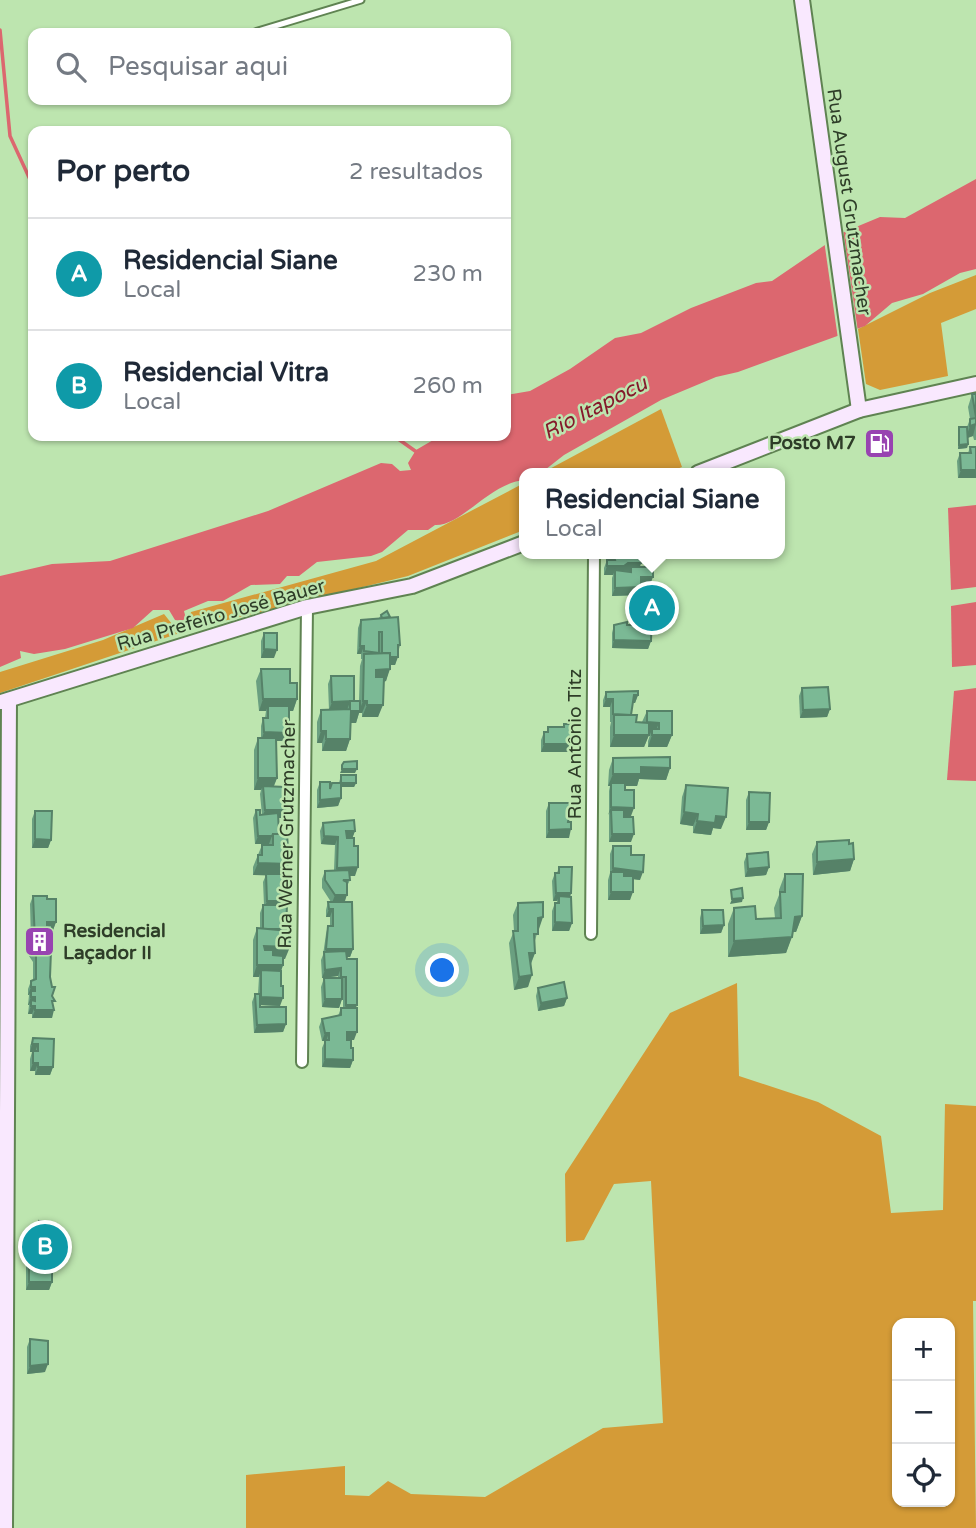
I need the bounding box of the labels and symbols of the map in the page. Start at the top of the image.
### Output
street label: Rua August Grutzmacher [822,87,876,318]
water label: Rio Itapocu [539,370,653,445]
fuel station icon: Posto M7 [862,426,896,460]
place label: Posto M7 [769,432,856,454]
street label: Rua Prefeito José Bauer [114,575,328,655]
pin: A [629,582,675,634]
street label: Rua Antônio Titz [564,669,586,819]
street label: Rua Werner Grutzmacher [274,718,300,949]
place label: Residencial Laçador II [63,920,166,965]
building icon: Residencial Laçador II [23,925,57,959]
your location [425,953,459,987]
pin: B [22,1221,68,1273]

